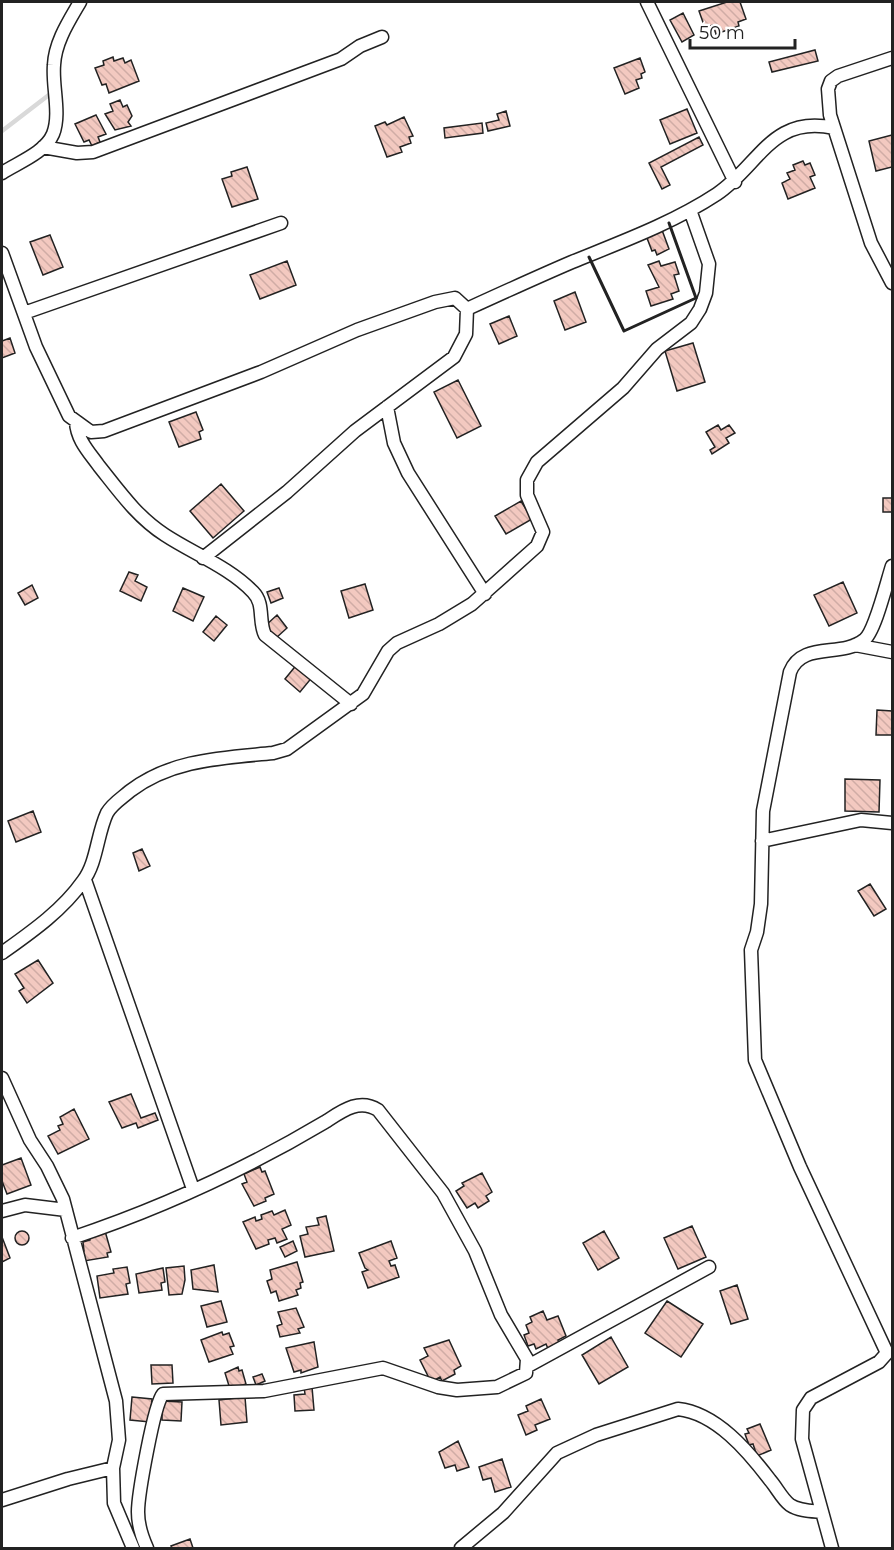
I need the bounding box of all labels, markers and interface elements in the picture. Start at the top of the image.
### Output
scale bar [690,12,795,50]
text: 50 m [699,22,745,44]

